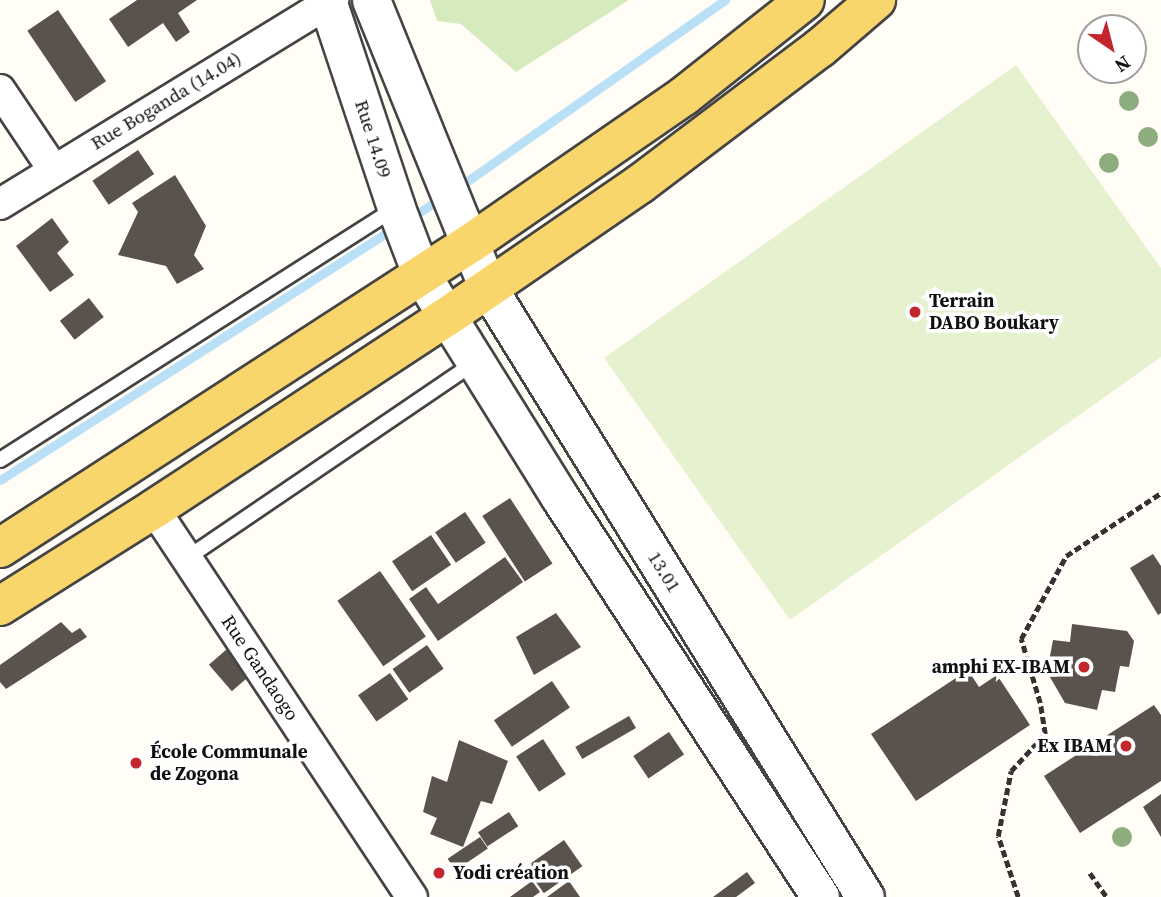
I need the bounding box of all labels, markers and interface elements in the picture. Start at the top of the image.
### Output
north arrow [1077,14,1147,84]
street label: Rue Boganda (14.04) [87,47,245,155]
text: N [1110,50,1136,79]
street label: Rue 14.09 [350,97,396,181]
place label: Terrain DABO Boukary [929,290,1059,334]
marker: Terrain DABO Boukary [907,304,923,320]
street label: 13.01 [643,547,685,597]
street label: Rue Gandaogo [216,611,304,725]
place label: amphi EX-IBAM [932,656,1070,678]
marker: amphi EX-IBAM [1076,659,1092,675]
place label: Ex IBAM [1037,735,1112,757]
marker: Ex IBAM [1118,738,1134,754]
place label: École Communale de Zogona [150,741,308,785]
marker: École Communale de Zogona [128,755,144,771]
place label: Yodi création [453,862,569,884]
marker: Yodi création [431,865,447,881]

